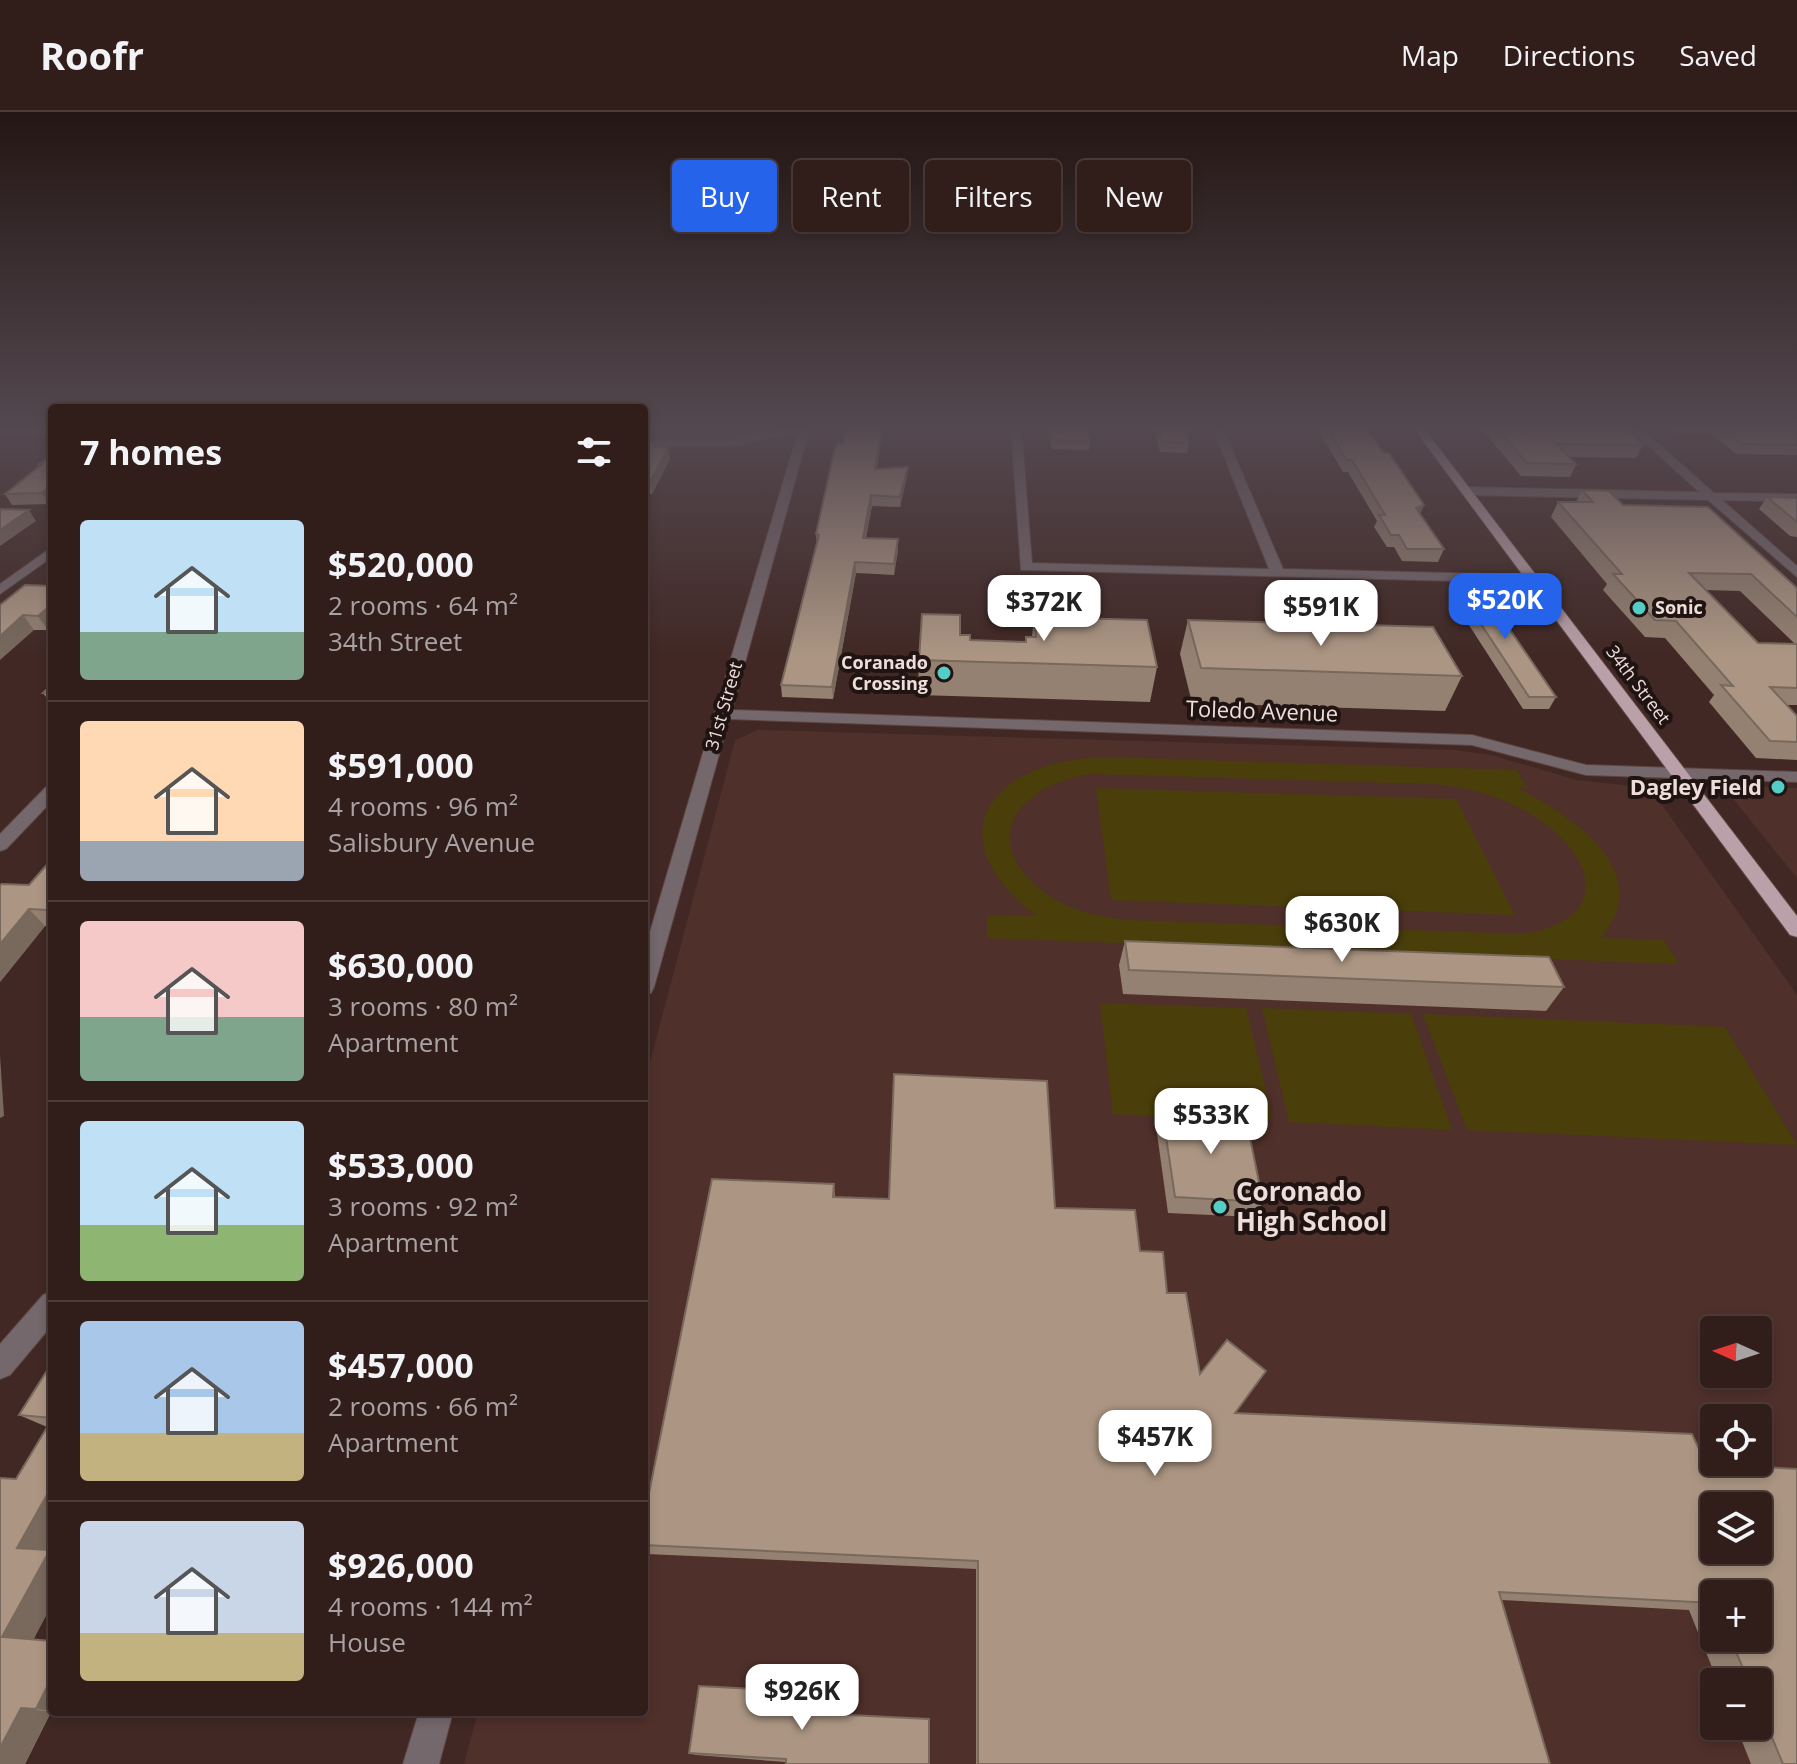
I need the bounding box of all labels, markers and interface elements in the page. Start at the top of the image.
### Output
text: Roofr [40,29,144,81]
text: Map [1401,36,1459,74]
text: Directions [1503,36,1635,74]
text: Saved [1679,36,1757,74]
chip: Buy [672,160,777,232]
chip: Rent [793,160,909,232]
chip: Filters [925,160,1061,232]
chip: New [1077,160,1191,232]
text: 7 homes [80,429,222,475]
icon: filters [572,430,616,474]
text: $520,000 [328,541,474,587]
icon: home [144,552,240,648]
pin: $520K [1449,573,1561,641]
pin: $372K [988,575,1100,643]
pin: $591K [1265,580,1377,648]
text: $520K [1467,581,1543,617]
text: $372K [1006,583,1082,619]
text: 2 rooms · 64 m² [328,587,518,623]
text: $591K [1283,588,1359,624]
place label: Sonic [1655,595,1703,619]
marker: Sonic [1630,599,1648,617]
text: 34th Street [328,623,462,659]
street label: 34th Street [1601,640,1676,729]
place label: Coranado Crossing [841,650,928,695]
street label: 31st Street [699,659,747,753]
marker: Coranado Crossing [935,664,953,682]
street label: Toledo Avenue [1185,692,1339,728]
text: $591,000 [328,742,474,788]
icon: home [144,753,240,849]
place label: Dagley Field [1630,771,1762,801]
marker: Dagley Field [1769,778,1787,796]
text: 4 rooms · 96 m² [328,788,518,824]
text: Salisbury Avenue [328,824,535,860]
pin: $630K [1286,896,1398,964]
text: $630K [1304,904,1380,940]
text: $630,000 [328,942,474,988]
icon: home [144,953,240,1049]
text: 3 rooms · 80 m² [328,988,518,1024]
text: Apartment [328,1024,459,1060]
pin: $533K [1155,1088,1267,1156]
text: $533K [1173,1096,1249,1132]
text: $533,000 [328,1142,474,1188]
icon: home [144,1153,240,1249]
place label: Coronado High School [1236,1173,1387,1239]
text: 3 rooms · 92 m² [328,1188,518,1224]
marker: Coronado High School [1211,1198,1229,1216]
text: Apartment [328,1224,459,1260]
north arrow [1700,1316,1772,1388]
map controls [1700,1316,1772,1740]
text: $457,000 [328,1342,474,1388]
icon: home [144,1353,240,1449]
text: 2 rooms · 66 m² [328,1388,518,1424]
button: locate [1700,1404,1772,1476]
pin: $457K [1099,1410,1211,1478]
text: $457K [1117,1418,1193,1454]
text: Apartment [328,1424,459,1460]
button: layers [1700,1492,1772,1564]
text: $926,000 [328,1542,474,1588]
icon: home [144,1553,240,1649]
button: + [1700,1580,1772,1652]
text: 4 rooms · 144 m² [328,1588,533,1624]
text: House [328,1624,406,1660]
pin: $926K [746,1664,858,1732]
button: − [1700,1668,1772,1740]
text: $926K [764,1672,840,1708]

